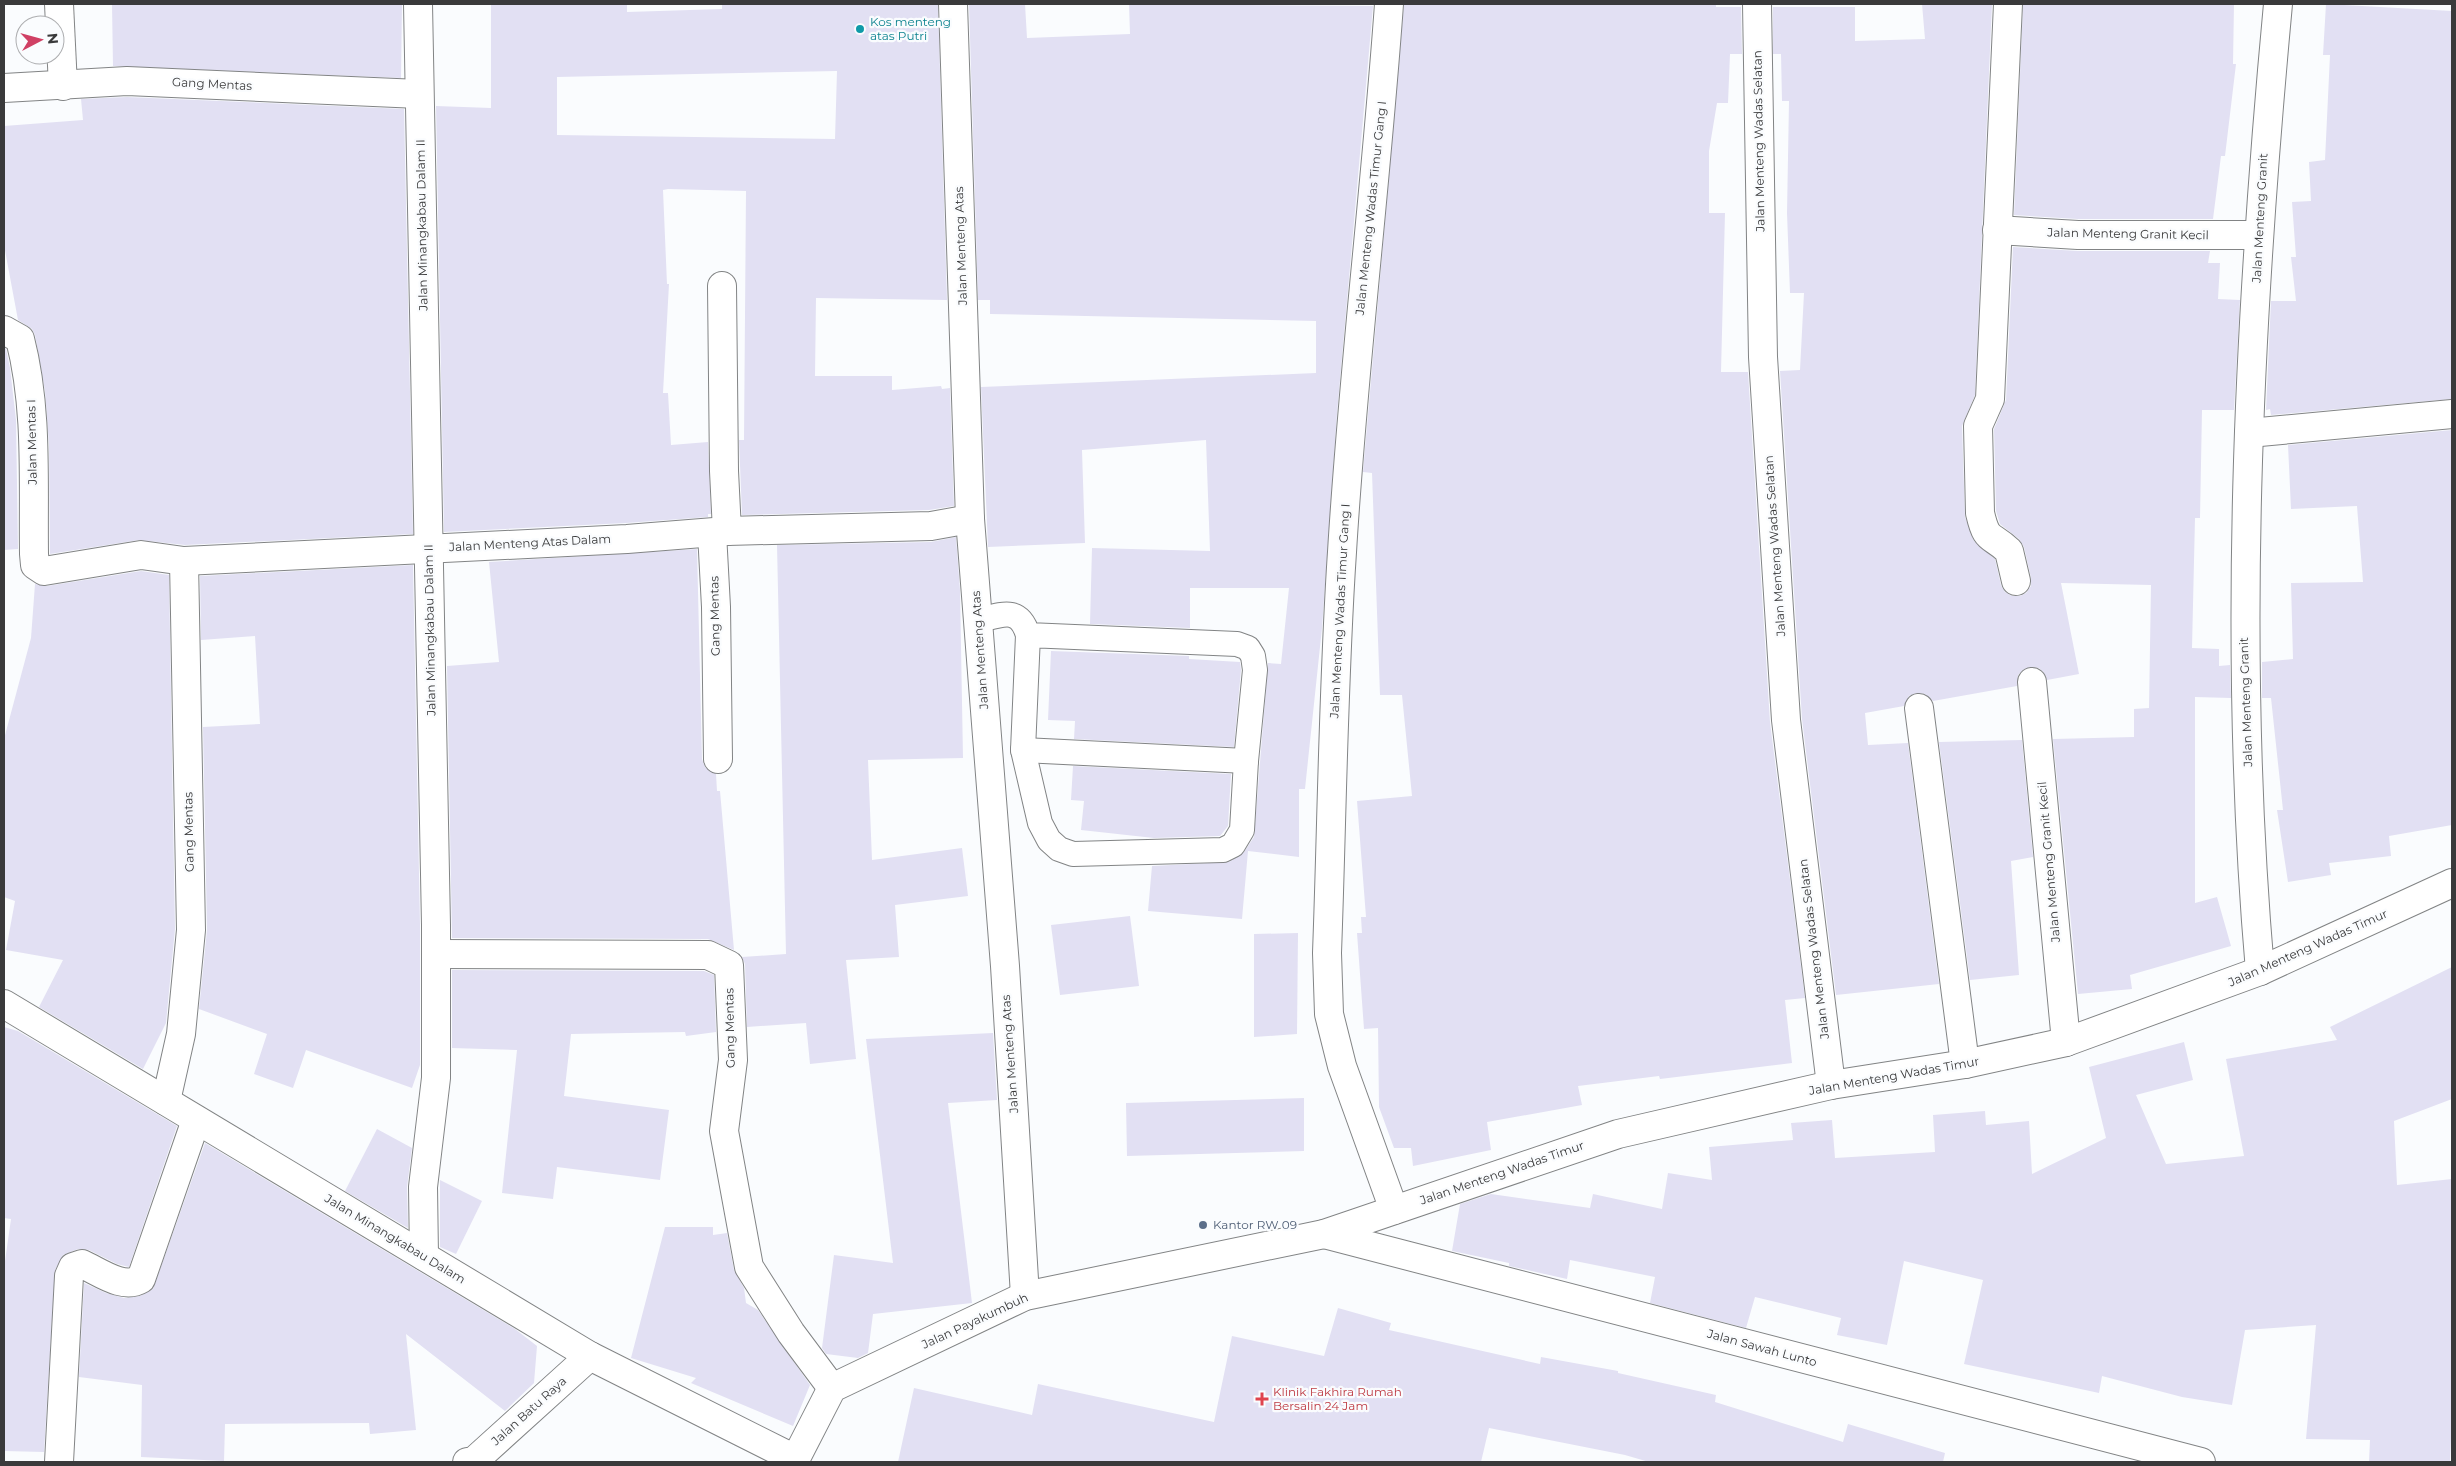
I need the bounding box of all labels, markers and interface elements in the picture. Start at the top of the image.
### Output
place label: Kos menteng atas Putri [870,14,951,43]
north arrow [15,15,65,65]
marker: Kos menteng atas Putri [854,23,866,35]
text: N [43,32,62,45]
street label: Jalan Menteng Wadas Selatan [1749,50,1768,233]
street label: Gang Mentas [172,74,253,93]
street label: Jalan Menteng Wadas Timur Gang I [1352,100,1389,317]
street label: Jalan Minangkabau Dalam II [413,139,431,312]
street label: Jalan Menteng Granit [2249,153,2270,284]
street label: Jalan Menteng Atas [951,186,970,307]
street label: Jalan Menteng Granit Kecil [2046,225,2209,242]
street label: Jalan Mentas I [23,399,40,486]
street label: Jalan Menteng Wadas Selatan [1761,455,1788,638]
street label: Jalan Menteng Wadas Timur Gang I [1326,503,1353,720]
street label: Jalan Menteng Atas Dalam [448,531,611,554]
street label: Jalan Minangkabau Dalam II [421,544,439,717]
street label: Gang Mentas [706,576,723,656]
street label: Jalan Menteng Atas [968,590,991,711]
street label: Jalan Menteng Granit [2236,637,2255,768]
street label: Jalan Menteng Granit Kecil [2034,781,2063,944]
street label: Gang Mentas [180,792,197,872]
street label: Jalan Menteng Wadas Selatan [1795,858,1832,1041]
street label: Jalan Menteng Wadas Timur [2225,906,2390,990]
street label: Gang Mentas [721,988,738,1068]
street label: Jalan Menteng Atas [998,994,1021,1115]
street label: Jalan Menteng Wadas Timur [1807,1053,1980,1098]
street label: Jalan Menteng Wadas Timur [1417,1137,1586,1208]
street label: Jalan Minangkabau Dalam [321,1190,468,1287]
place label: Kantor RW 09 [1213,1217,1297,1232]
marker: Kantor RW 09 [1197,1219,1209,1231]
street label: Jalan Payakumbuh [918,1289,1030,1352]
street label: Jalan Sawah Lunto [1705,1325,1819,1369]
street label: Jalan Batu Raya [487,1373,569,1449]
place label: Klinik Fakhira Rumah Bersalin 24 Jam [1273,1384,1402,1413]
marker: Klinik Fakhira Rumah Bersalin 24 Jam [1255,1392,1269,1406]

